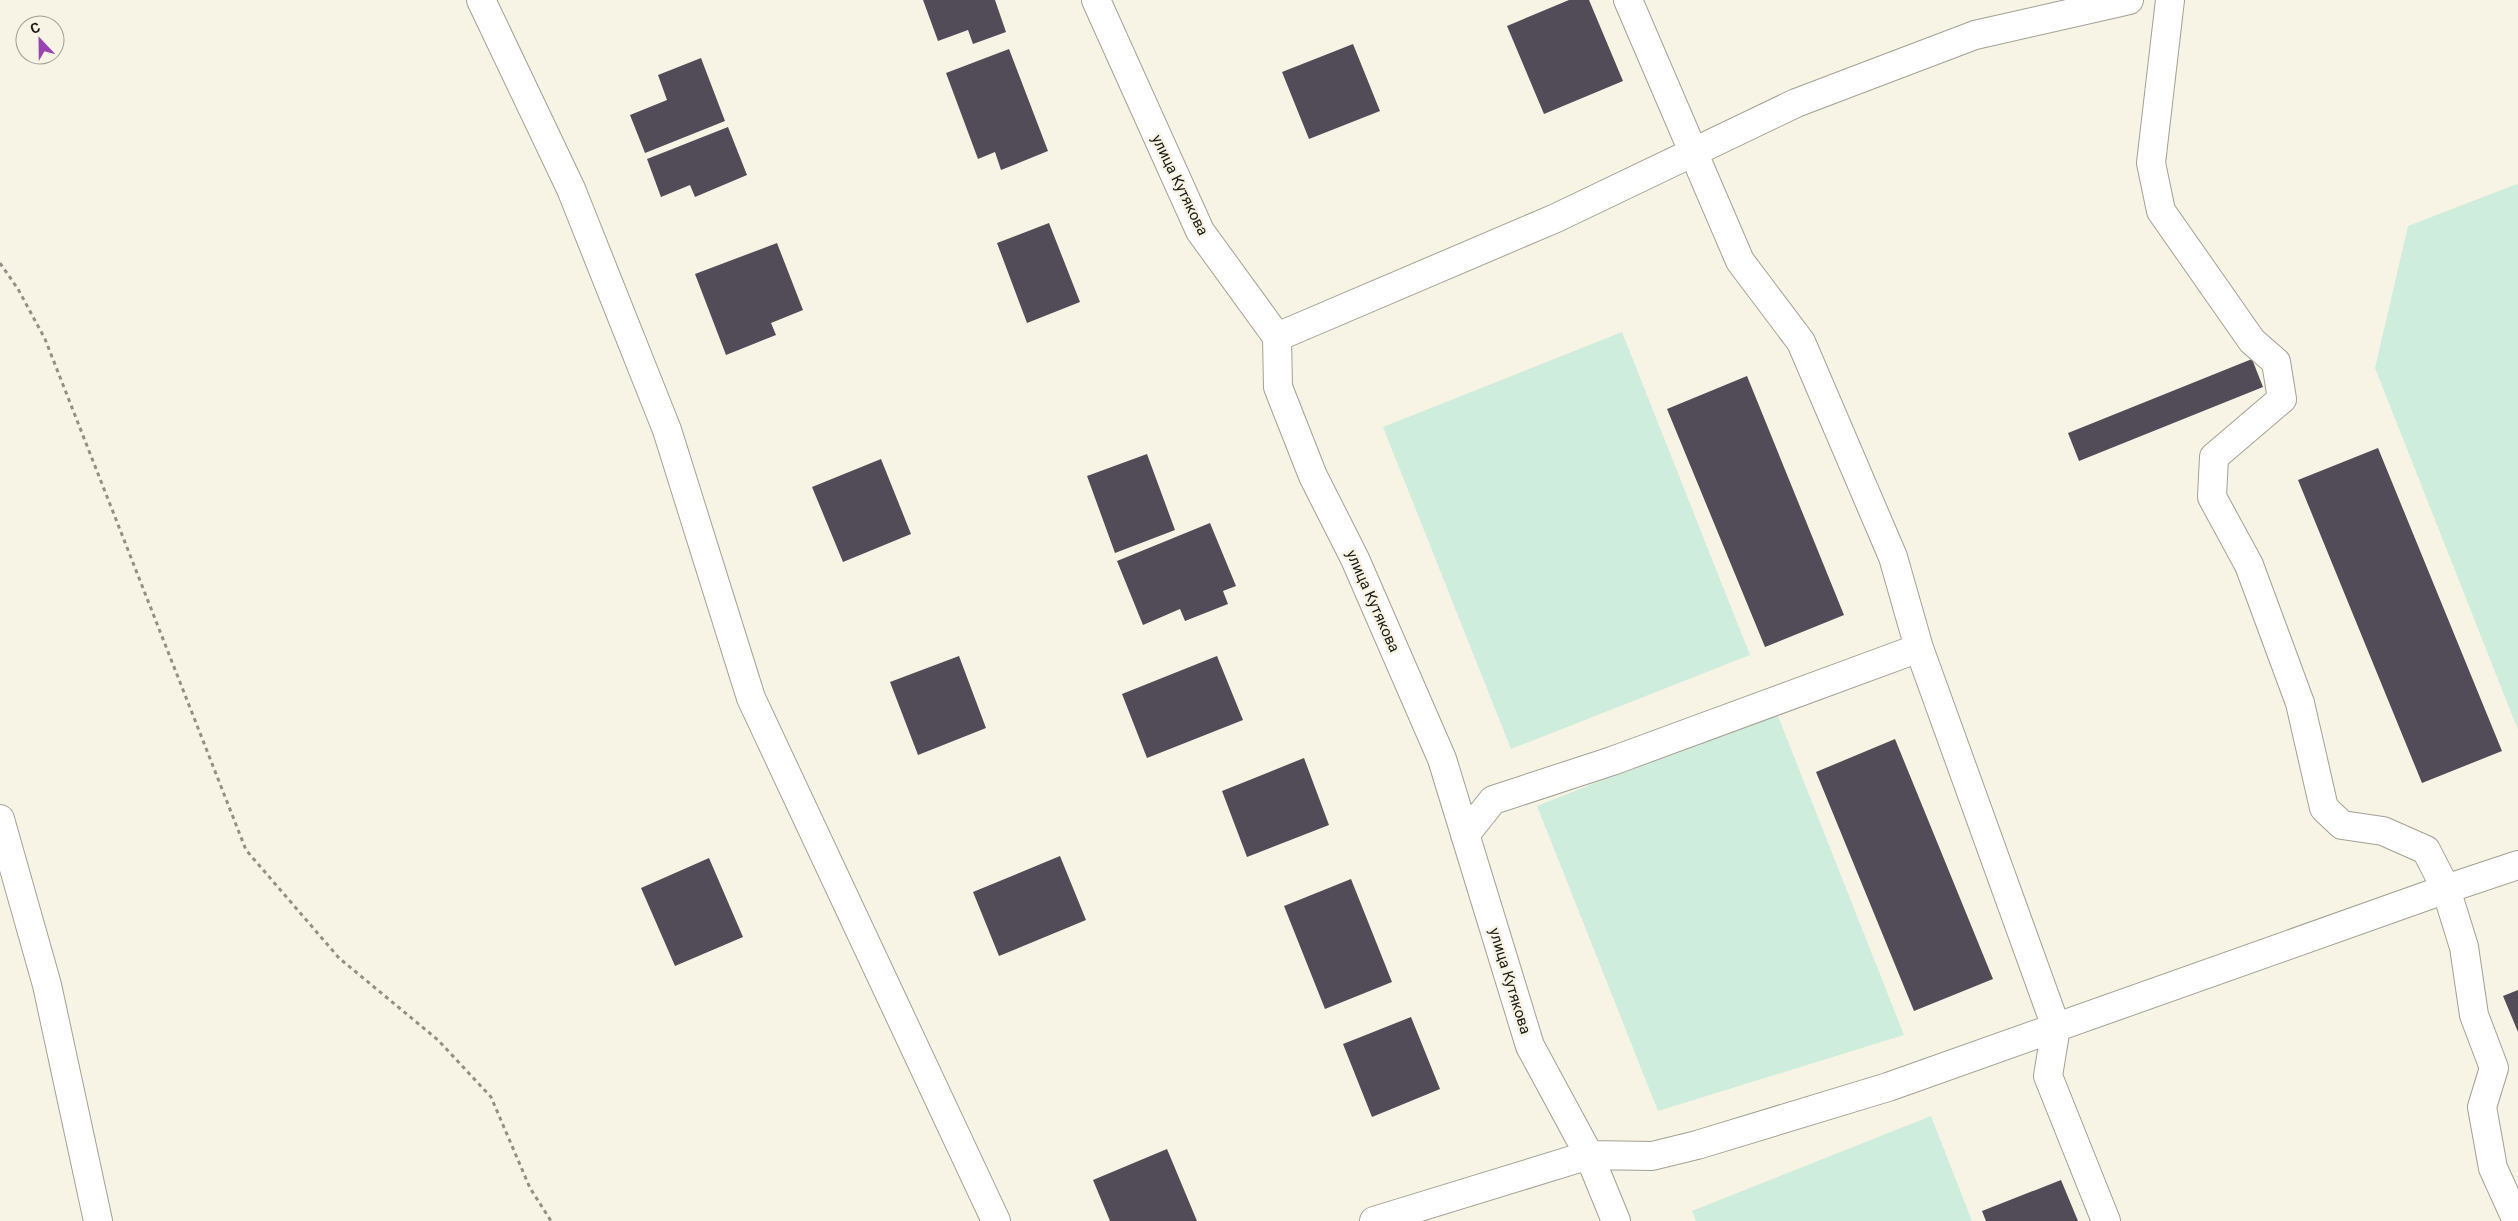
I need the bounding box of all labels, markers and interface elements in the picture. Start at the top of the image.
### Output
north arrow [15,15,65,65]
text: С [28,19,42,37]
street label: улица Кутякова [1148,132,1212,238]
street label: улица Кутякова [1342,547,1404,655]
street label: улица Кутякова [1485,926,1535,1036]

